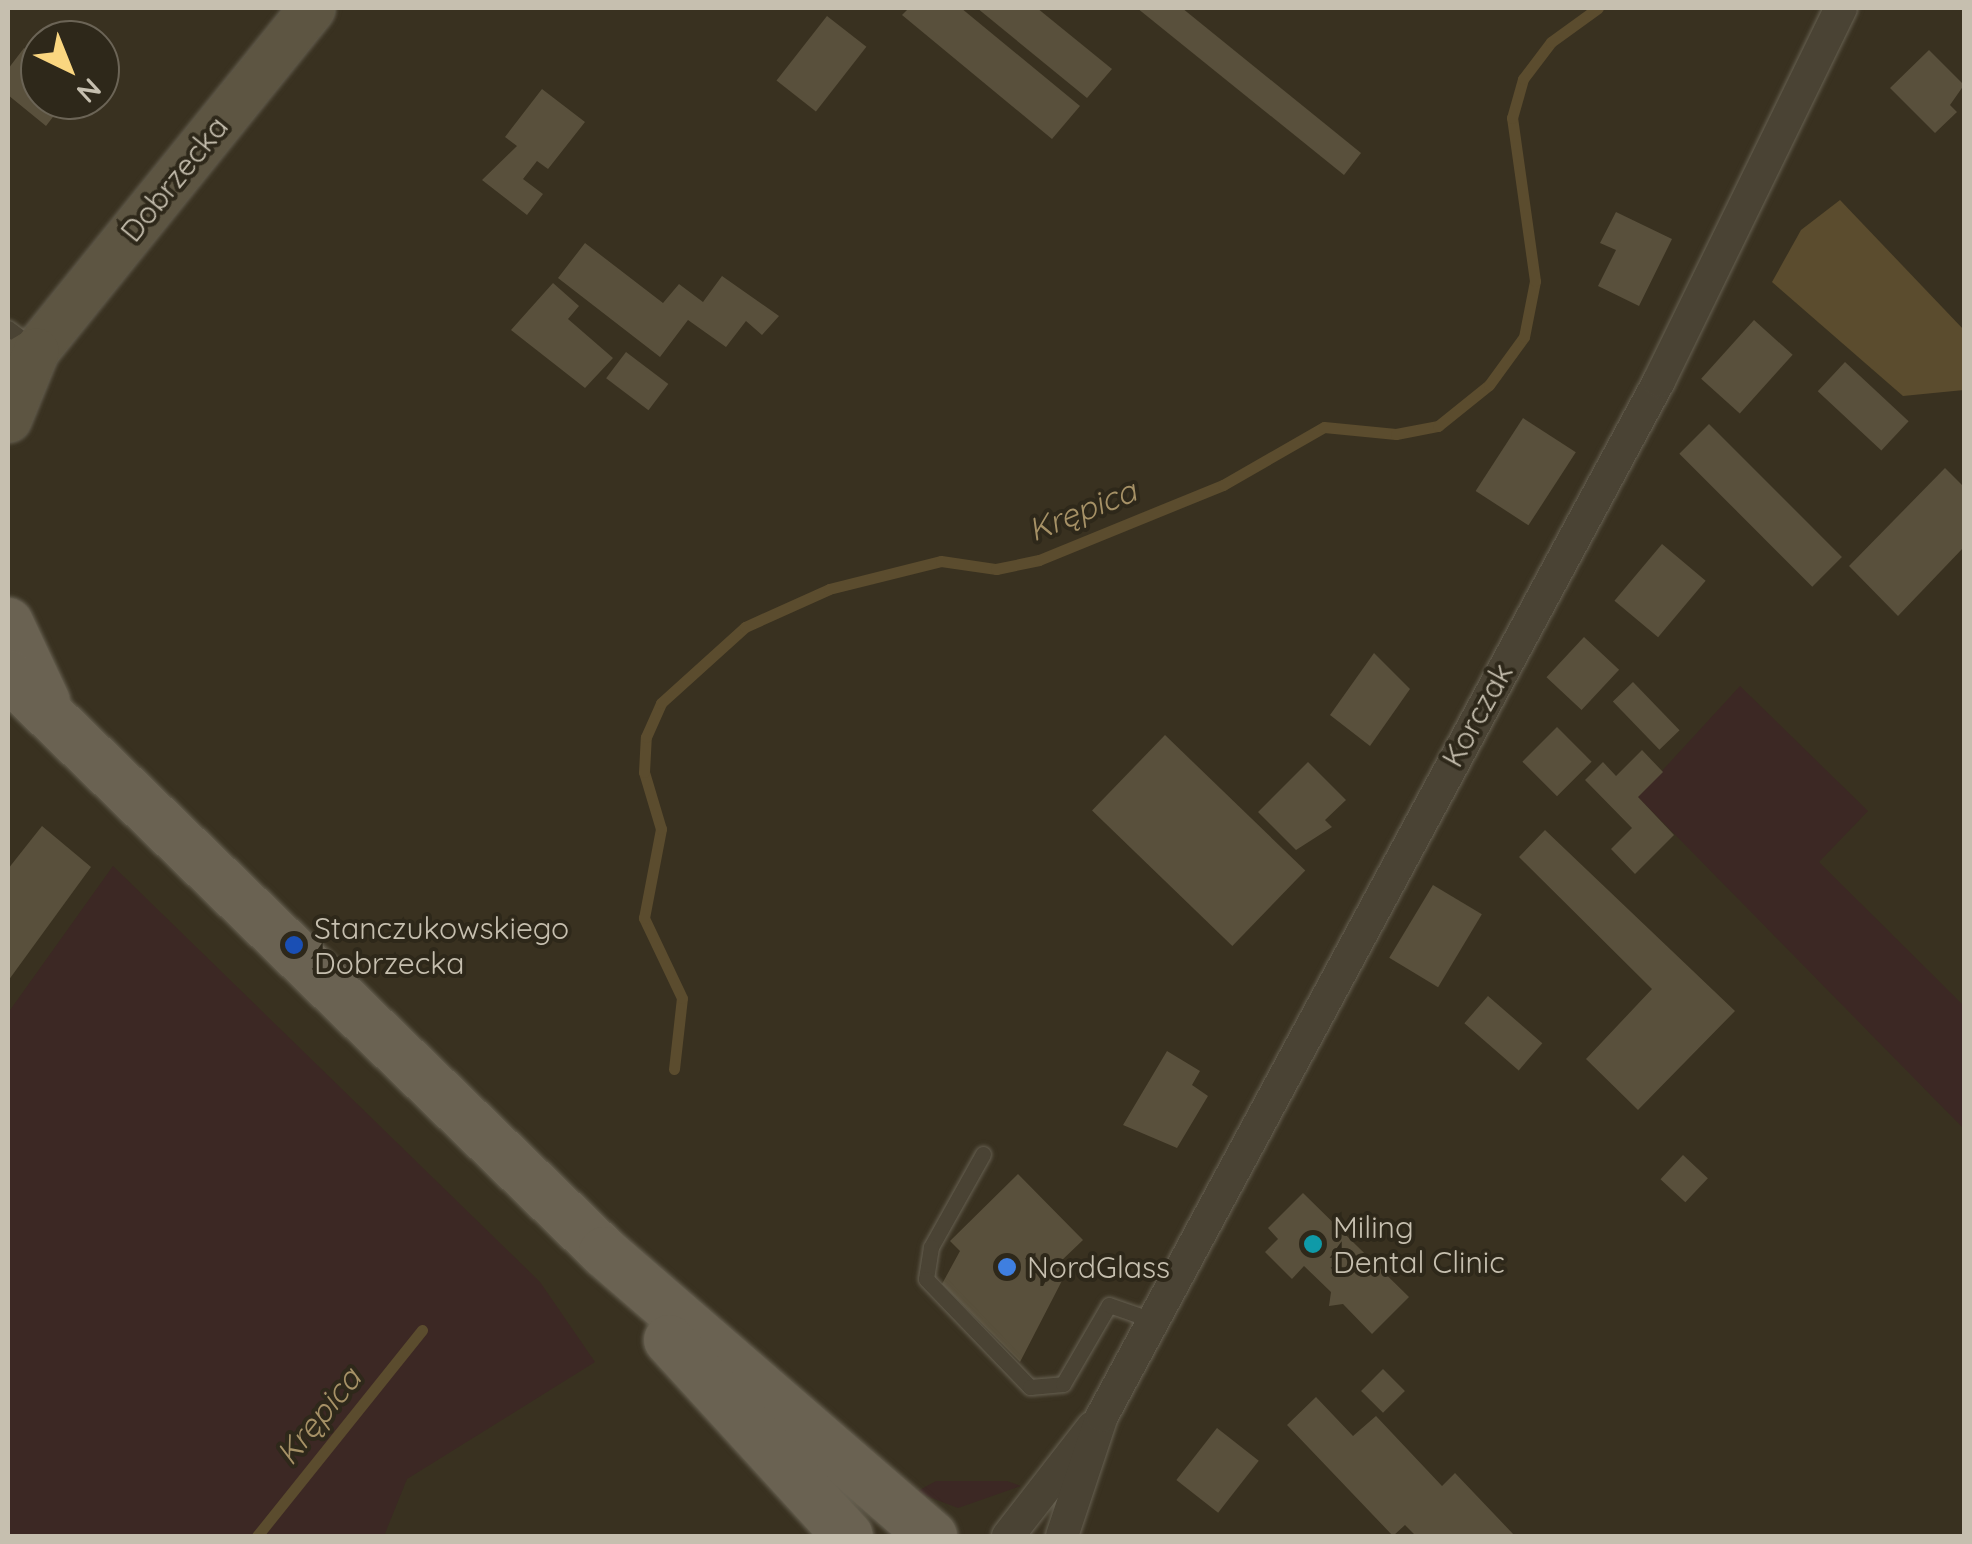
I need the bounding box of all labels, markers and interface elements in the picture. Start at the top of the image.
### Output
north arrow [20,20,120,120]
text: N [70,71,109,111]
street label: Dobrzecka [113,109,235,249]
water label: Krępica [1022,471,1142,549]
street label: Korczak [1434,657,1520,773]
place label: Stanczukowskiego Dobrzecka [314,910,569,980]
marker: Stanczukowskiego Dobrzecka [283,934,305,956]
place label: Miling Dental Clinic [1333,1209,1505,1280]
marker: Miling Dental Clinic [1302,1233,1324,1255]
place label: NordGlass [1027,1249,1170,1285]
marker: NordGlass [996,1256,1018,1278]
water label: Krępica [267,1360,369,1472]

